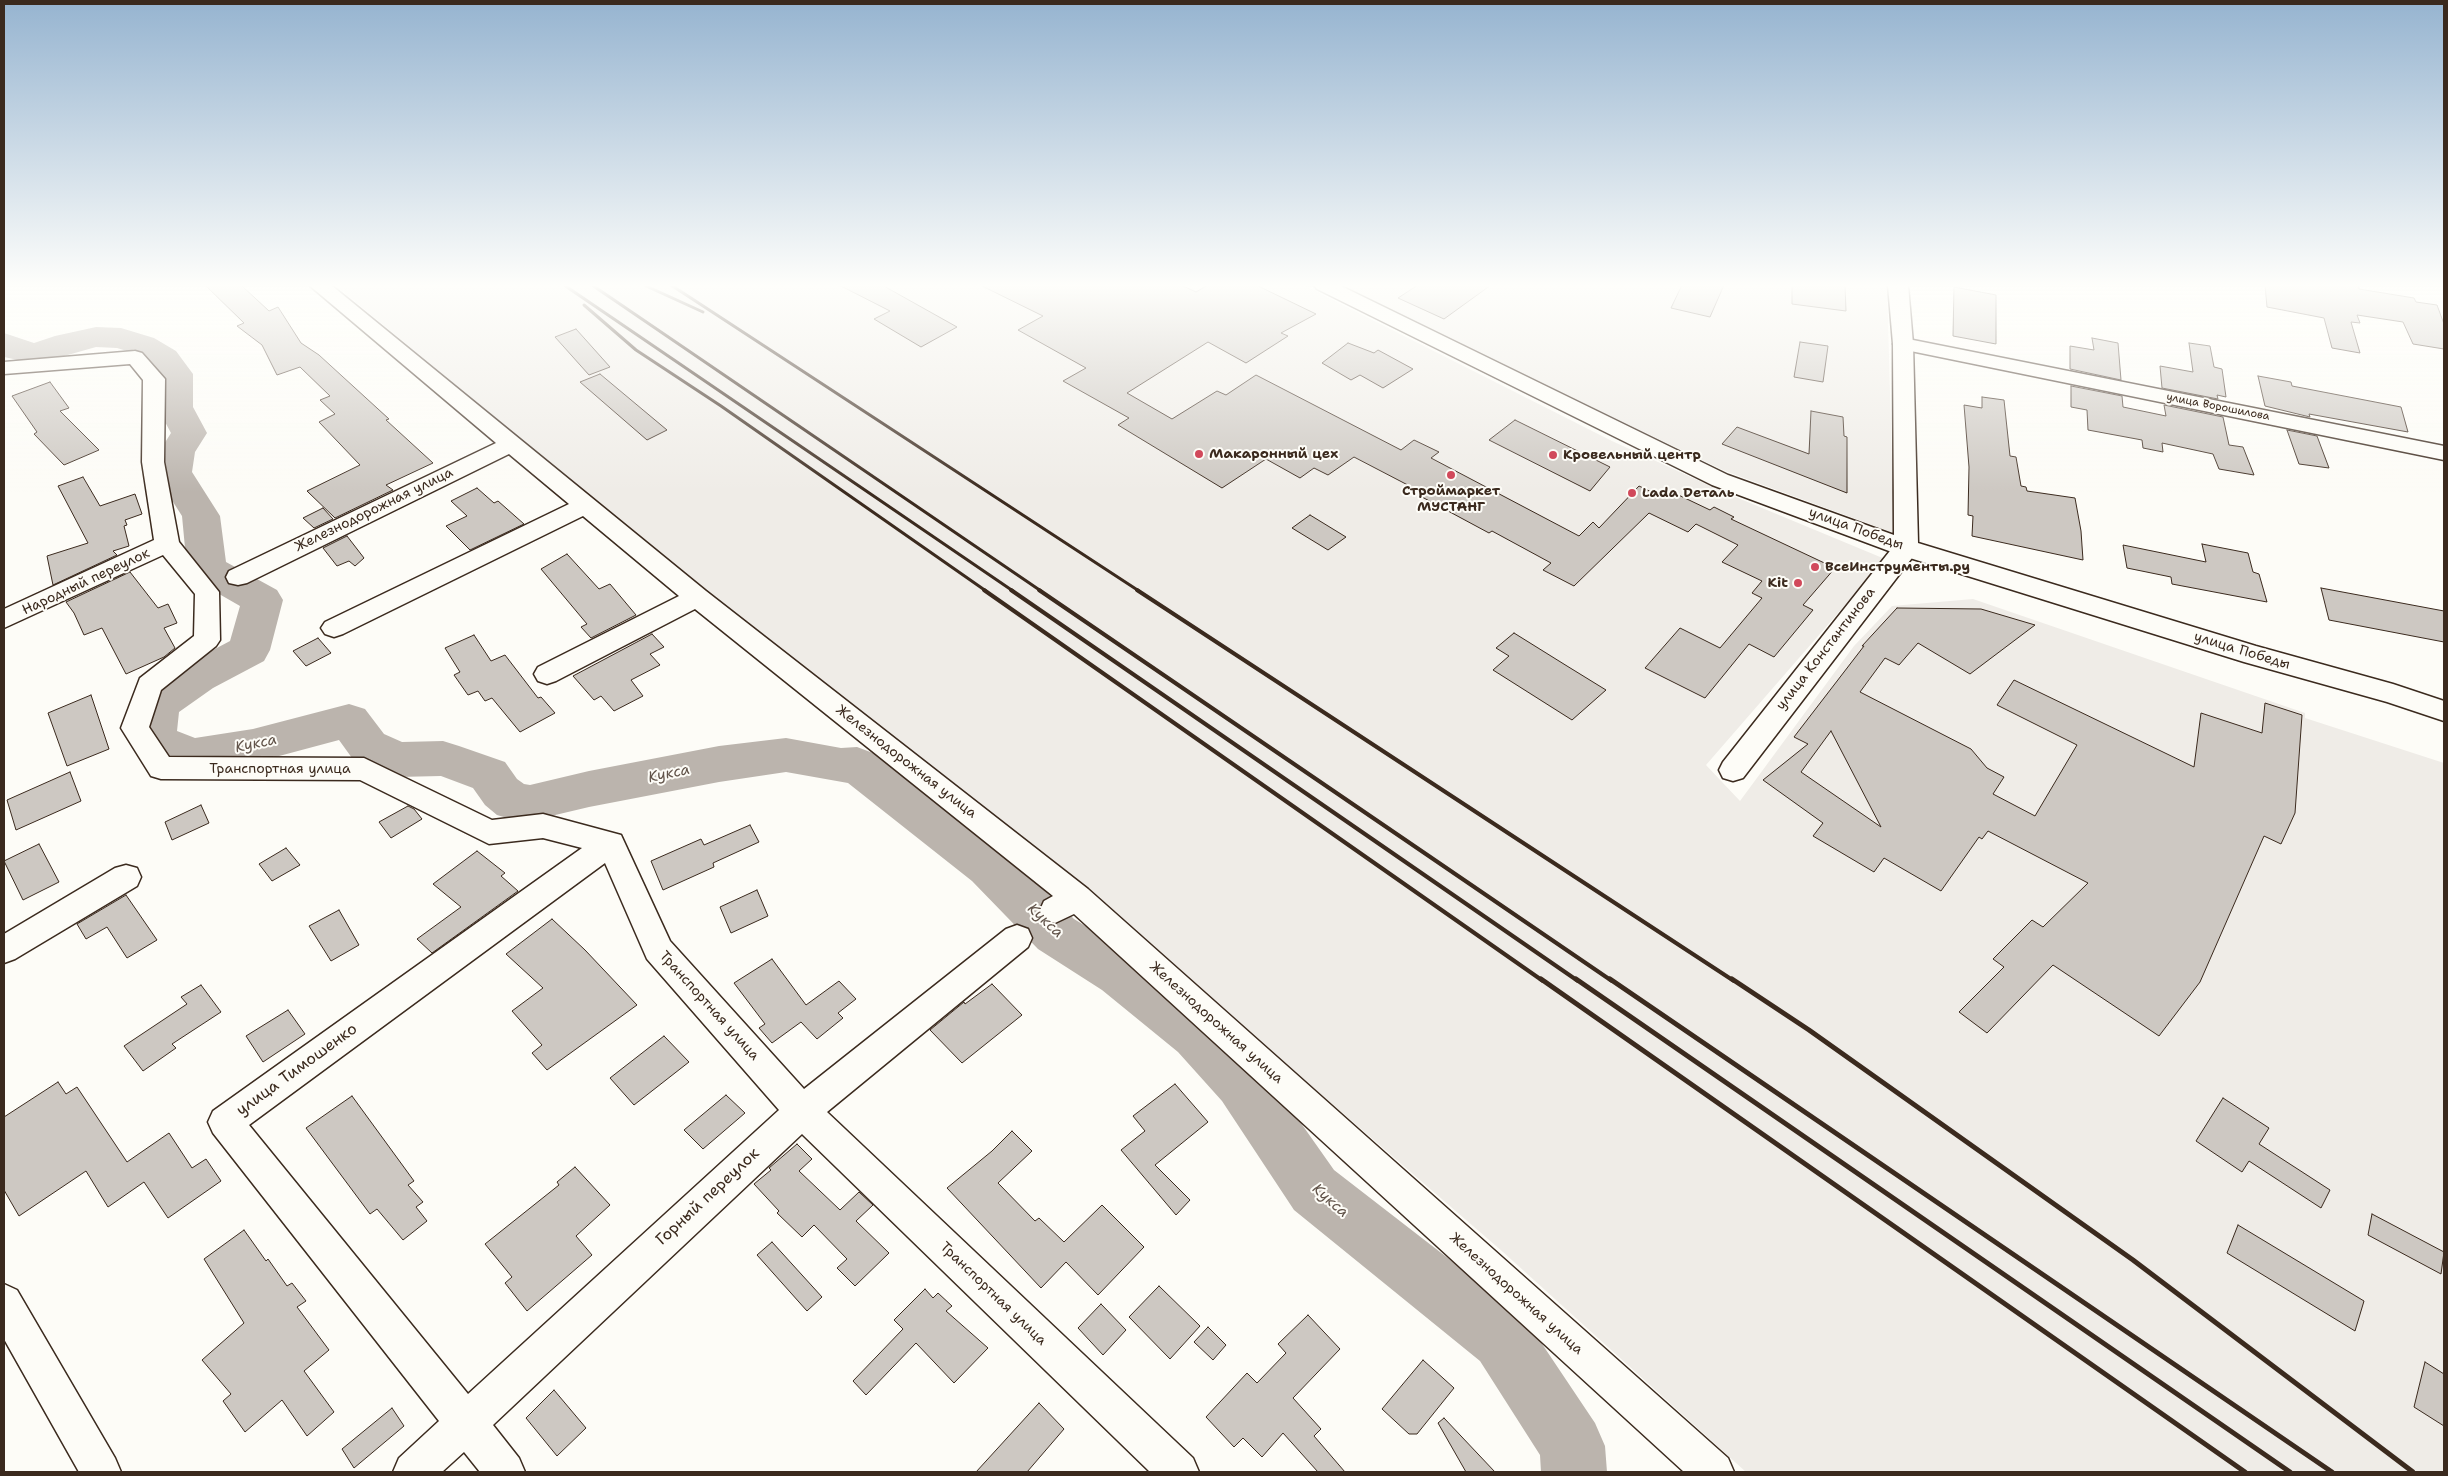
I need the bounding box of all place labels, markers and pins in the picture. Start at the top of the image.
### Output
place label: Макаронный цех [1209,446,1338,462]
place label: Кровельный центр [1563,447,1701,463]
marker: Макаронный цех [1193,448,1205,460]
marker: Кровельный центр [1547,449,1559,461]
marker: Строймаркет МУСТАНГ [1445,469,1457,481]
place label: Строймаркет МУСТАНГ [1402,483,1500,516]
place label: Lada Dеталь [1642,485,1734,501]
marker: Lada Dеталь [1626,487,1638,499]
place label: ВсеИнструменты.ру [1825,559,1970,575]
marker: ВсеИнструменты.ру [1809,561,1821,573]
place label: Kit [1767,575,1788,591]
marker: Kit [1792,577,1804,589]

